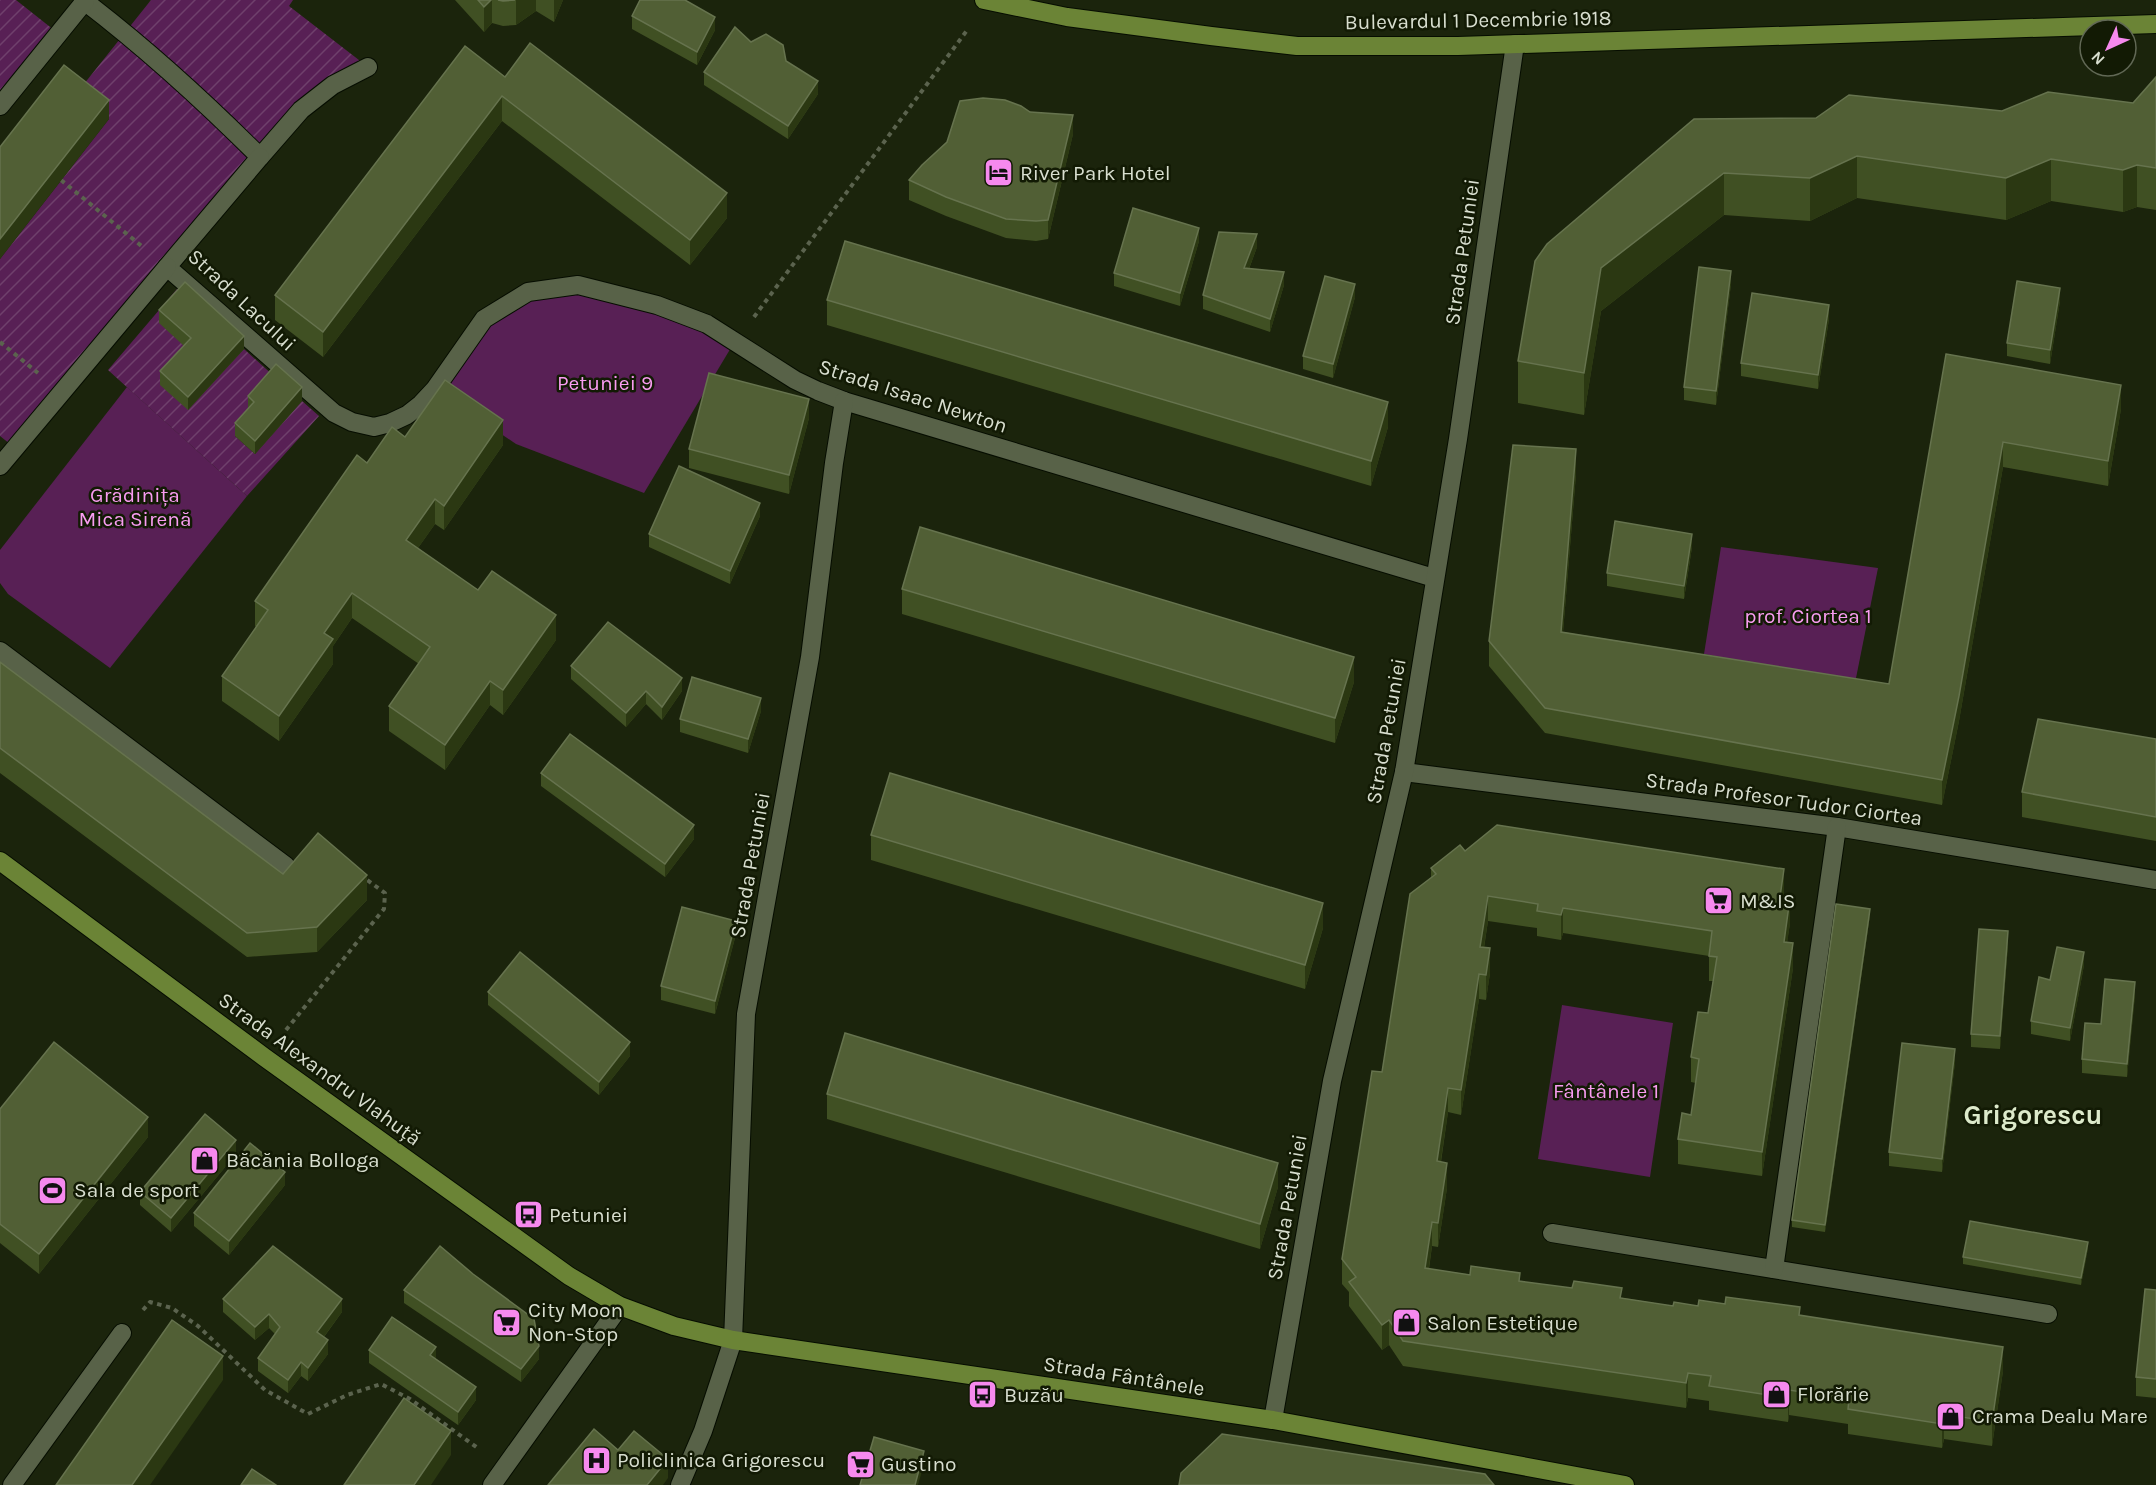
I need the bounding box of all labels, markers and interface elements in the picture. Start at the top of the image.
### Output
street label: Bulevardul 1 Decembrie 1918 [1344,6,1612,34]
north arrow [2078,18,2138,78]
text: N [2087,47,2109,69]
hotel icon: River Park Hotel [983,157,1015,189]
place label: River Park Hotel [1020,161,1171,185]
street label: Strada Petuniei [1440,177,1484,327]
street label: Strada Lacului [183,244,301,356]
street label: Strada Isaac Newton [816,354,1010,438]
park label: Petuniei 9 [557,371,653,395]
park label: Grădinița Mica Sirenă [79,483,192,531]
park label: prof. Ciortea 1 [1744,604,1872,628]
street label: Strada Petuniei [1361,656,1411,806]
street label: Strada Profesor Tudor Ciortea [1644,768,1924,830]
street label: Strada Petuniei [725,790,775,940]
supermarket icon: M&IS [1703,885,1735,917]
place label: M&IS [1740,889,1796,913]
street label: Strada Alexandru Vlahuță [214,987,426,1151]
park label: Fântânele 1 [1553,1079,1659,1103]
district label: Grigorescu [1963,1099,2103,1131]
street label: Strada Petuniei [1262,1132,1312,1282]
shop icon: Băcănia Bolloga [189,1144,221,1176]
place label: Băcănia Bolloga [226,1148,380,1172]
sports icon: Sala de sport [37,1174,69,1206]
place label: Sala de sport [74,1178,199,1202]
bus stop icon: Petuniei [512,1199,544,1231]
place label: Petuniei [549,1203,628,1227]
place label: City Moon Non-Stop [528,1298,623,1346]
supermarket icon: City Moon Non-Stop [491,1306,523,1338]
shop icon: Salon Estetique [1390,1307,1422,1339]
place label: Salon Estetique [1427,1311,1578,1335]
street label: Strada Fântânele [1042,1351,1206,1401]
shop icon: Florărie [1760,1378,1792,1410]
bus stop icon: Buzău [967,1379,999,1411]
place label: Florărie [1797,1382,1869,1406]
place label: Buzău [1004,1383,1064,1407]
shop icon: Crama Dealu Mare [1935,1400,1967,1432]
place label: Crama Dealu Mare [1972,1404,2148,1428]
hospital icon: Policlinica Grigorescu [580,1444,612,1476]
place label: Policlinica Grigorescu [617,1448,825,1472]
supermarket icon: Gustino [844,1448,876,1480]
place label: Gustino [881,1452,957,1476]

